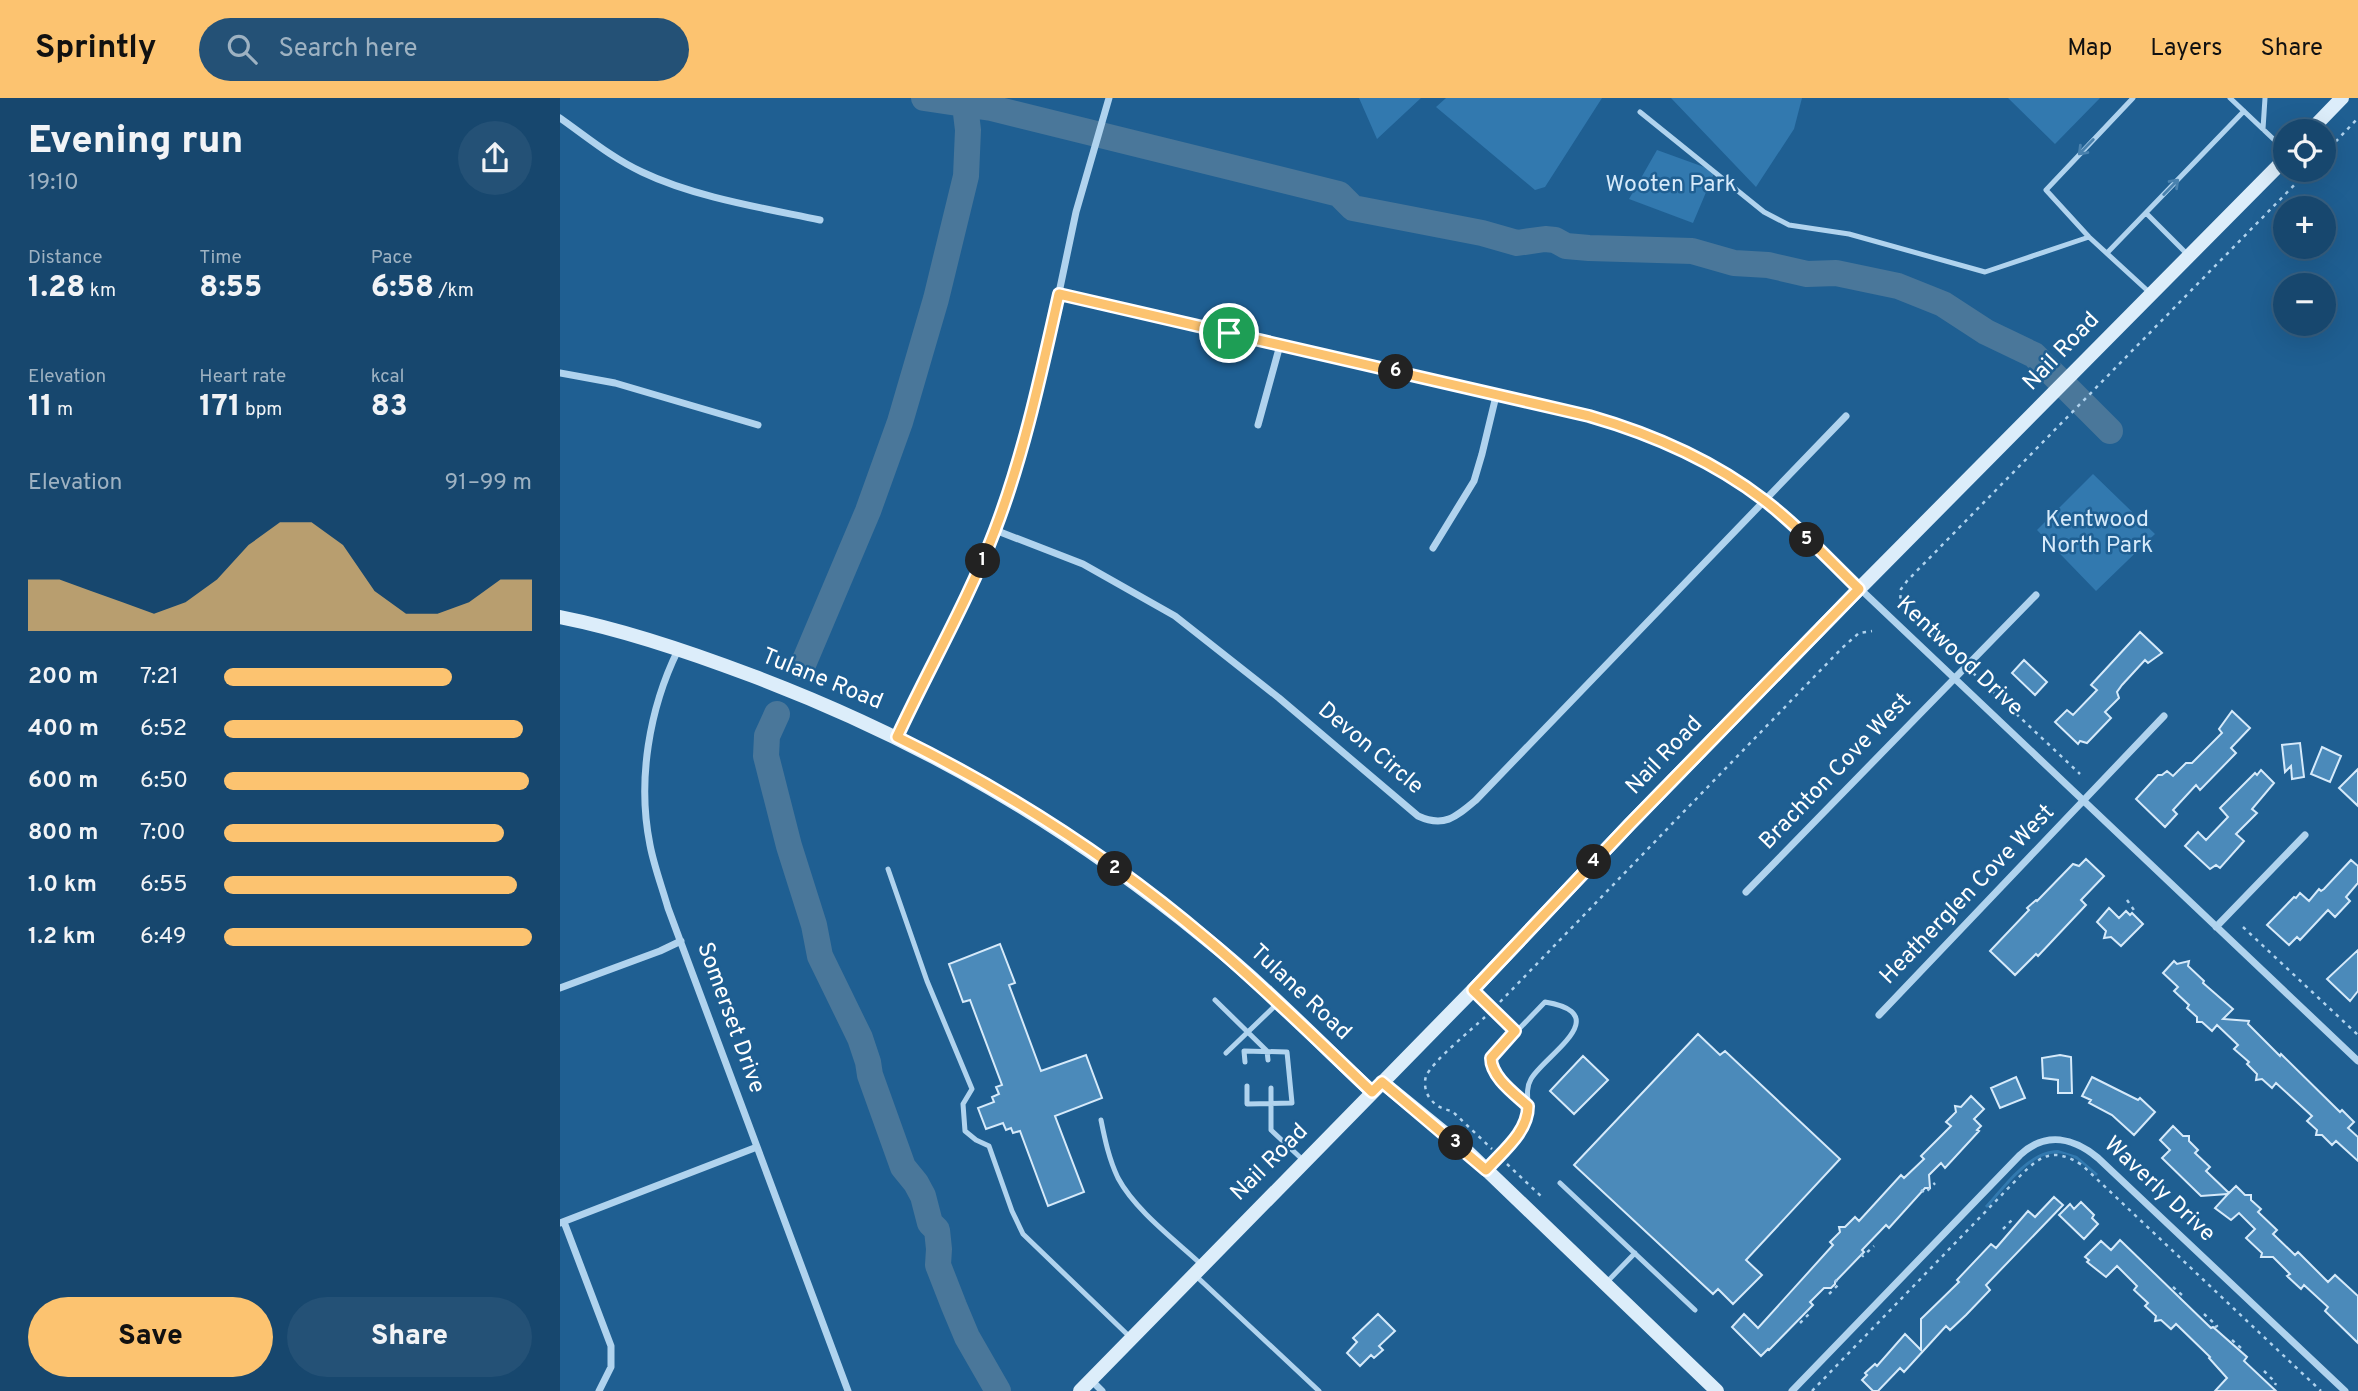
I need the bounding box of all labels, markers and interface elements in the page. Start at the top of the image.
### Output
search box [199,18,689,81]
text: Sprintly [35,28,157,70]
icon: search [223,30,261,68]
text: Search here [279,33,418,66]
text: Map [2067,34,2112,64]
text: Layers [2150,34,2222,64]
text: Share [2260,34,2323,64]
text: Evening run [28,118,243,167]
map controls [2273,119,2336,336]
button: locate [2273,119,2336,182]
button: share [458,121,532,195]
one-way arrow [2077,139,2094,156]
text: 19:10 [28,169,79,198]
park label: Wooten Park [1605,171,1737,200]
one-way arrow [2162,179,2179,196]
button: + [2273,196,2336,259]
text: Distance [28,246,103,270]
text: Time [199,246,242,270]
text: Pace [371,246,412,270]
text: 1.28 [28,270,85,307]
text: 8:55 [199,270,262,307]
text: 6:58 [371,270,434,307]
button: − [2273,273,2336,336]
text: km [85,279,116,303]
text: /km [434,279,474,303]
pin [1199,303,1259,363]
street label: Nail Road [2017,307,2107,397]
icon: arrive [1210,314,1248,352]
pin: 6 [1378,354,1414,390]
text: 6 [1390,359,1401,383]
text: Elevation [28,365,106,389]
text: Heart rate [199,365,286,389]
text: kcal [371,365,404,389]
text: 11 [28,389,53,426]
text: 171 [199,389,241,426]
text: 83 [371,389,408,426]
text: m [53,398,73,422]
text: bpm [241,398,282,422]
text: Elevation [28,469,123,498]
text: 91–99 m [445,469,532,498]
park label: Kentwood North Park [2041,506,2153,561]
pin: 5 [1790,522,1824,558]
text: 5 [1801,527,1812,551]
pin: 1 [966,544,1000,578]
text: 1 [979,548,986,572]
street label: Kentwood Drive [1889,591,2029,723]
street label: Tulane Road [757,643,887,717]
text: 200 m [28,663,98,692]
text: 7:21 [140,663,179,692]
street label: Brachton Cove West [1754,688,1918,856]
street label: Devon Circle [1311,696,1429,802]
street label: Nail Road [1620,711,1710,801]
text: 400 m [28,715,99,744]
text: 6:52 [140,715,187,744]
text: 600 m [28,767,98,796]
text: 6:50 [140,767,188,796]
street label: Heatherglen Cove West [1874,799,2062,991]
text: 800 m [28,819,98,848]
text: 7:00 [140,819,186,848]
pin: 4 [1576,844,1612,880]
text: 4 [1587,849,1600,873]
pin: 2 [1098,852,1132,886]
text: 2 [1109,856,1120,880]
text: 1.0 km [28,871,97,900]
text: 6:55 [140,871,187,900]
text: 1.2 km [28,923,96,952]
text: 6:49 [140,923,187,952]
street label: Somerset Drive [689,939,771,1097]
street label: Tulane Road [1243,939,1357,1047]
street label: Nail Road [1225,1118,1315,1208]
pin: 3 [1438,1126,1474,1160]
text: 3 [1450,1130,1461,1154]
street label: Waverly Drive [2097,1131,2221,1249]
button: Save [28,1297,273,1377]
button: Share [287,1297,532,1377]

